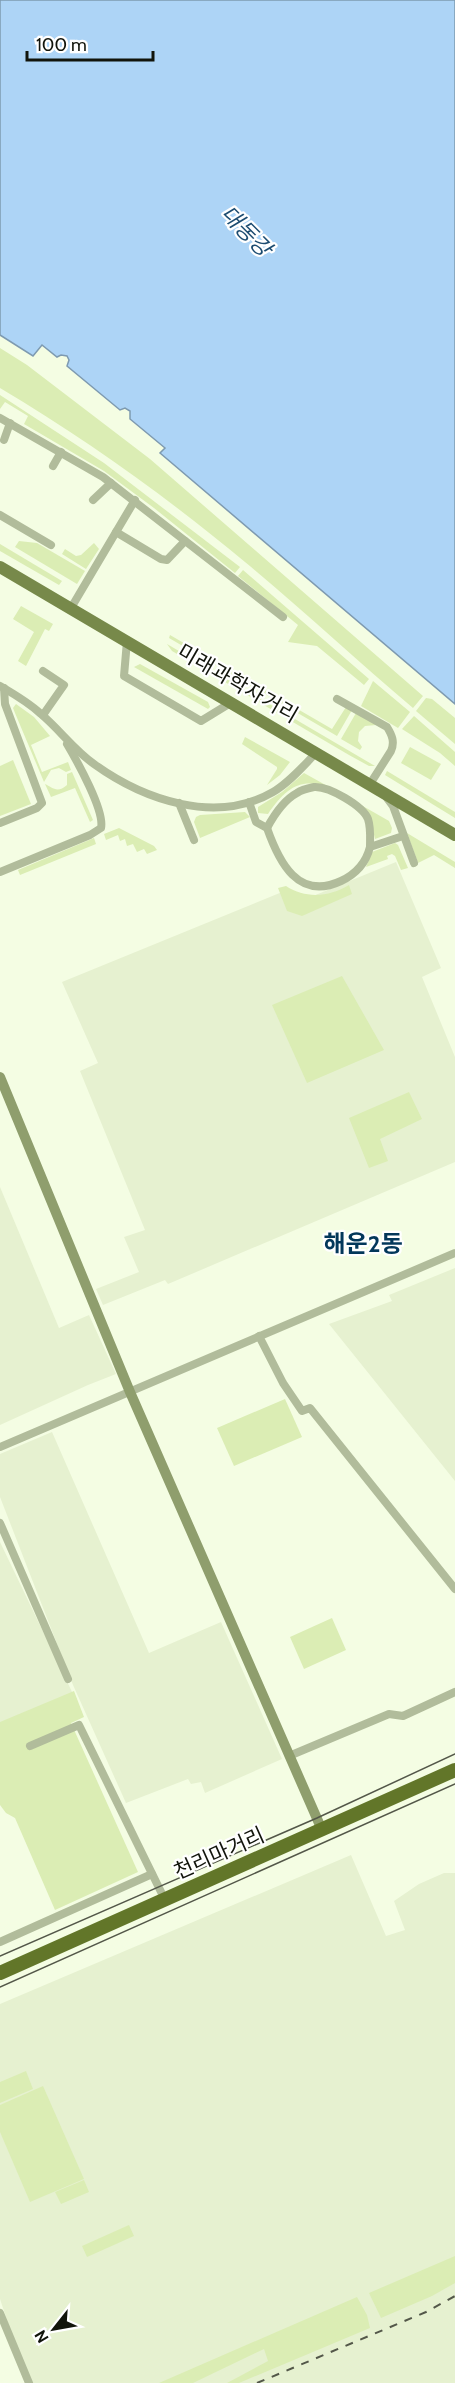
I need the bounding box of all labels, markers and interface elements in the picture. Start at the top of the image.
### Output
scale bar [27,24,153,62]
text: 100 m [36,34,87,56]
water label: 대동강 [215,200,279,264]
street label: 미래과학자거리 [173,638,303,728]
district label: 해운2동 [324,1229,402,1258]
street label: 천리마거리 [170,1822,268,1884]
north arrow [24,2299,84,2359]
text: N [31,2327,53,2346]

